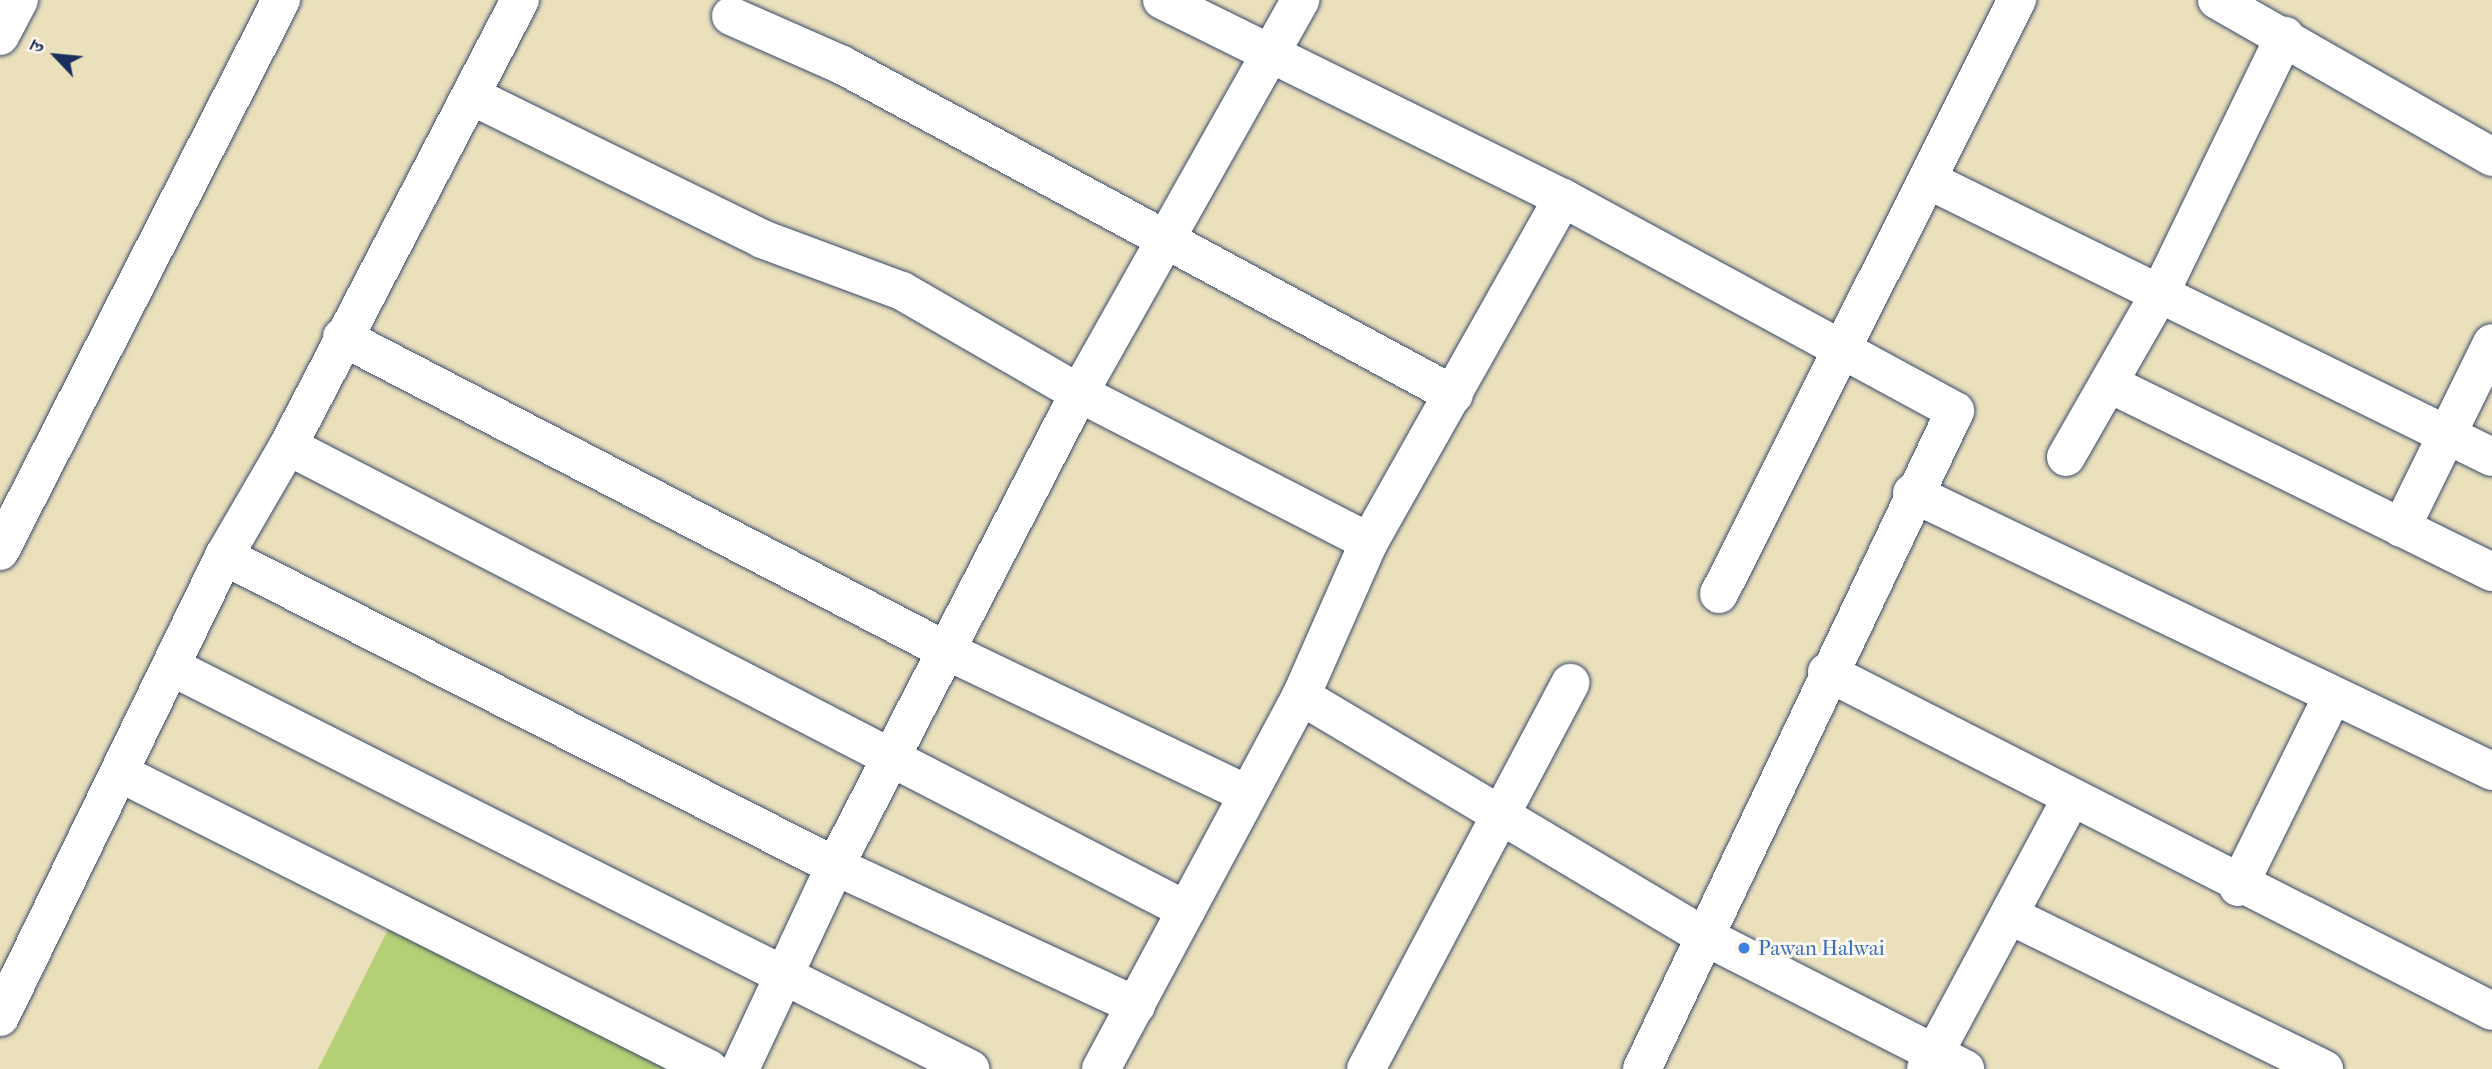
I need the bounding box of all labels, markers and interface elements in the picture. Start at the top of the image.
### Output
north arrow [21,21,91,91]
text: उ [25,38,49,56]
place label: Pawan Halwai [1758,935,1885,961]
marker: Pawan Halwai [1736,940,1752,956]

